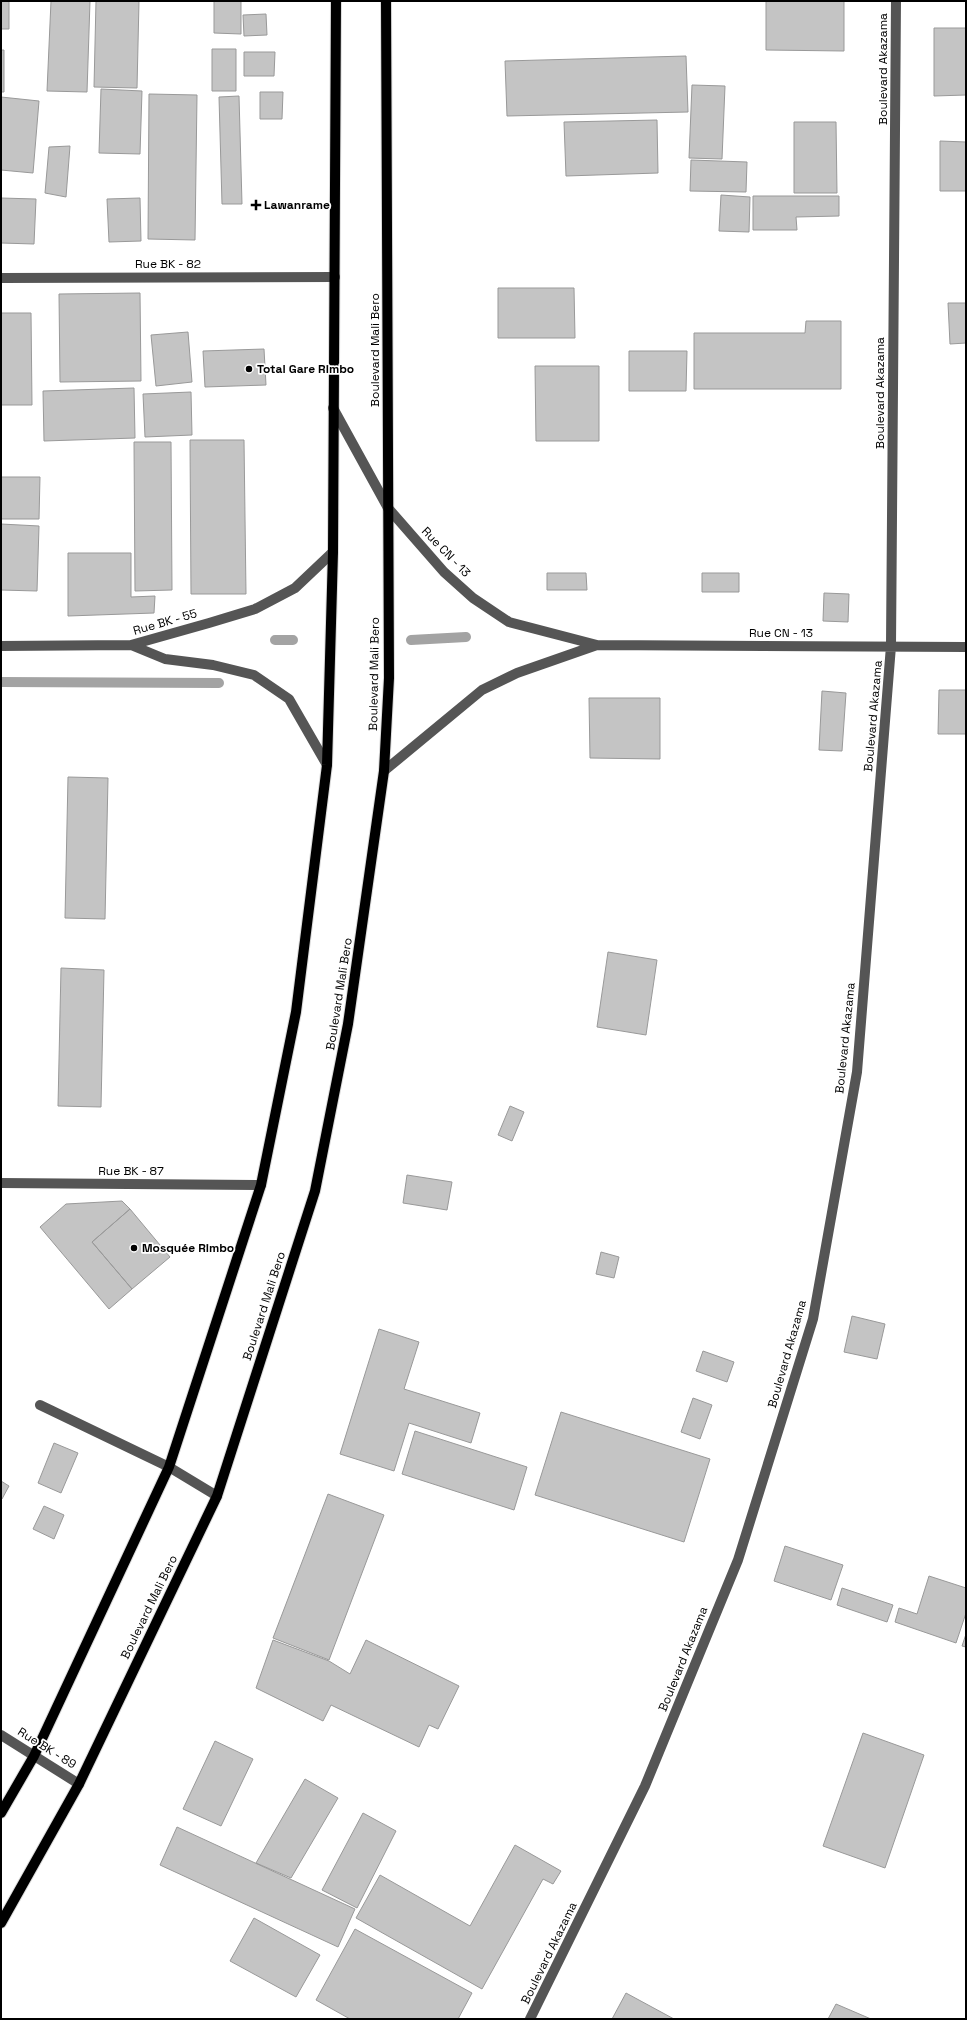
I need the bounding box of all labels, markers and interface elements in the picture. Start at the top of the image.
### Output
street label: Boulevard Akazama [875,13,891,125]
place label: Lawanrame [264,197,330,213]
marker: Lawanrame [251,200,261,210]
street label: Rue BK - 82 [135,256,201,272]
street label: Boulevard Mali Bero [367,293,383,407]
street label: Boulevard Akazama [872,337,888,449]
place label: Total Gare Rimbo [257,361,354,377]
marker: Total Gare Rimbo [244,364,254,374]
street label: Rue CN - 13 [418,523,474,581]
street label: Rue BK - 55 [131,605,199,639]
street label: Boulevard Mali Bero [365,617,383,731]
street label: Rue CN - 13 [749,625,813,641]
street label: Boulevard Akazama [860,660,886,772]
street label: Boulevard Mali Bero [322,937,356,1051]
street label: Boulevard Akazama [831,981,859,1094]
street label: Rue BK - 87 [98,1163,164,1179]
place label: Mosquée Rimbo [142,1240,234,1256]
marker: Mosquée Rimbo [129,1243,139,1253]
street label: Boulevard Mali Bero [239,1249,289,1363]
street label: Boulevard Akazama [764,1298,810,1410]
street label: Boulevard Mali Bero [117,1552,181,1662]
street label: Boulevard Akazama [655,1604,711,1714]
street label: Rue BK - 89 [15,1724,79,1772]
street label: Boulevard Akazama [517,1899,581,2007]

